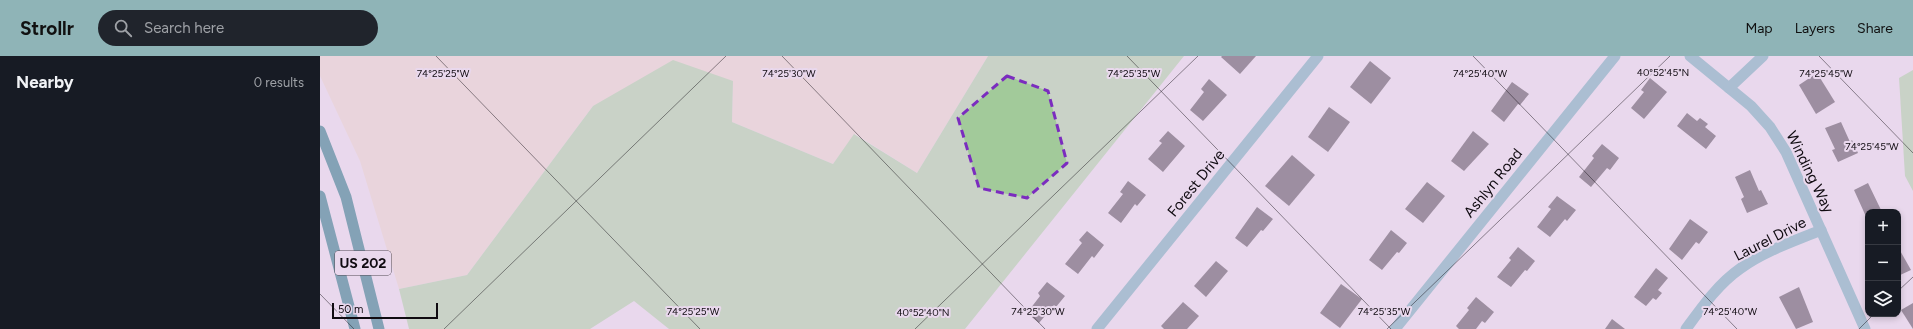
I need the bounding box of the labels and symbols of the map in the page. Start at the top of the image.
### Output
text: 40°52'45"N [1637,66,1689,79]
text: 74°25'25"W [417,67,470,80]
text: 74°25'30"W [762,67,816,80]
text: 74°25'35"W [1108,67,1161,80]
text: 74°25'40"W [1453,67,1507,80]
text: 74°25'45"W [1799,67,1853,80]
street label: Winding Way [1782,128,1838,216]
text: 74°25'45"W [1845,140,1899,153]
street label: Ashlyn Road [1460,145,1526,221]
street label: Forest Drive [1163,146,1229,220]
street label: Laurel Drive [1731,213,1809,265]
road number: US 202 [335,251,391,275]
scale bar [332,301,438,320]
text: 74°25'25"W [667,305,720,318]
text: 74°25'30"W [1011,305,1065,318]
text: 74°25'35"W [1358,305,1411,318]
text: 74°25'40"W [1703,305,1757,318]
text: 40°52'40"N [896,306,950,319]

